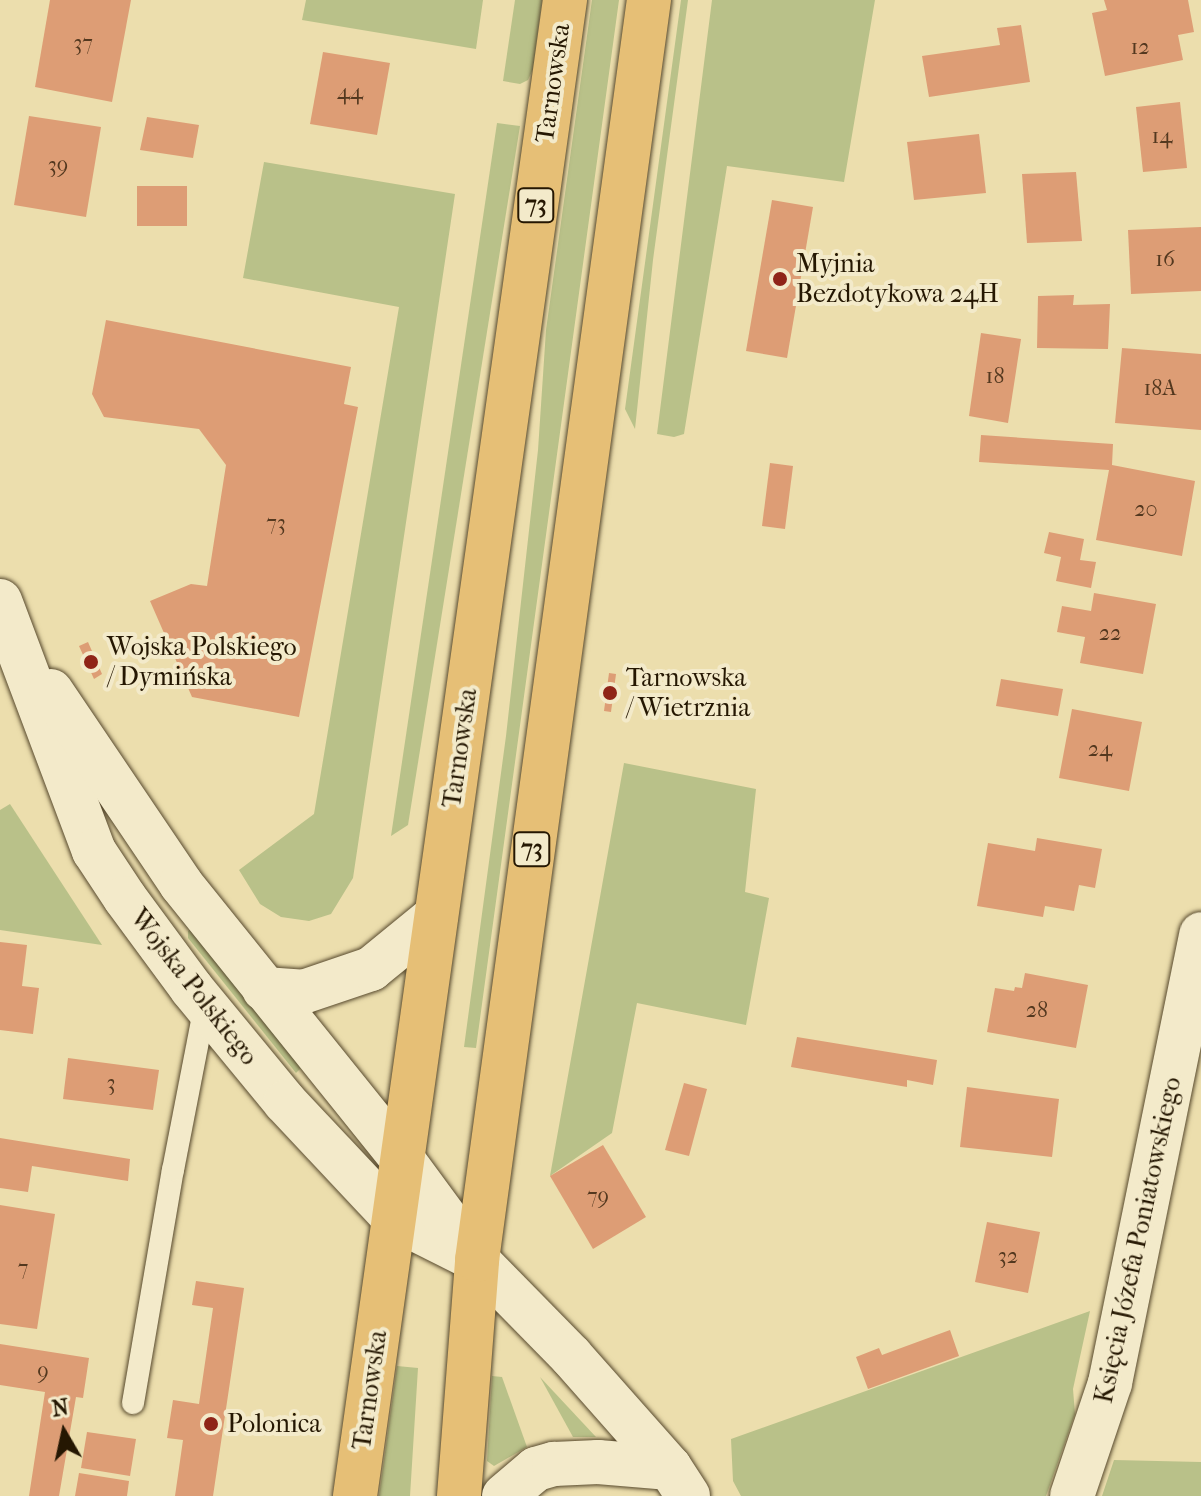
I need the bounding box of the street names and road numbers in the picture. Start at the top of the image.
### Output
street label: Tarnowska [529,21,577,145]
road number: 73 [516,185,556,225]
street label: Tarnowska [436,686,484,810]
road number: 73 [512,829,552,869]
street label: Wojska Polskiego [123,903,265,1071]
street label: Księcia Józefa Poniatowskiego [1088,1074,1188,1406]
street label: Tarnowska [346,1328,394,1452]

